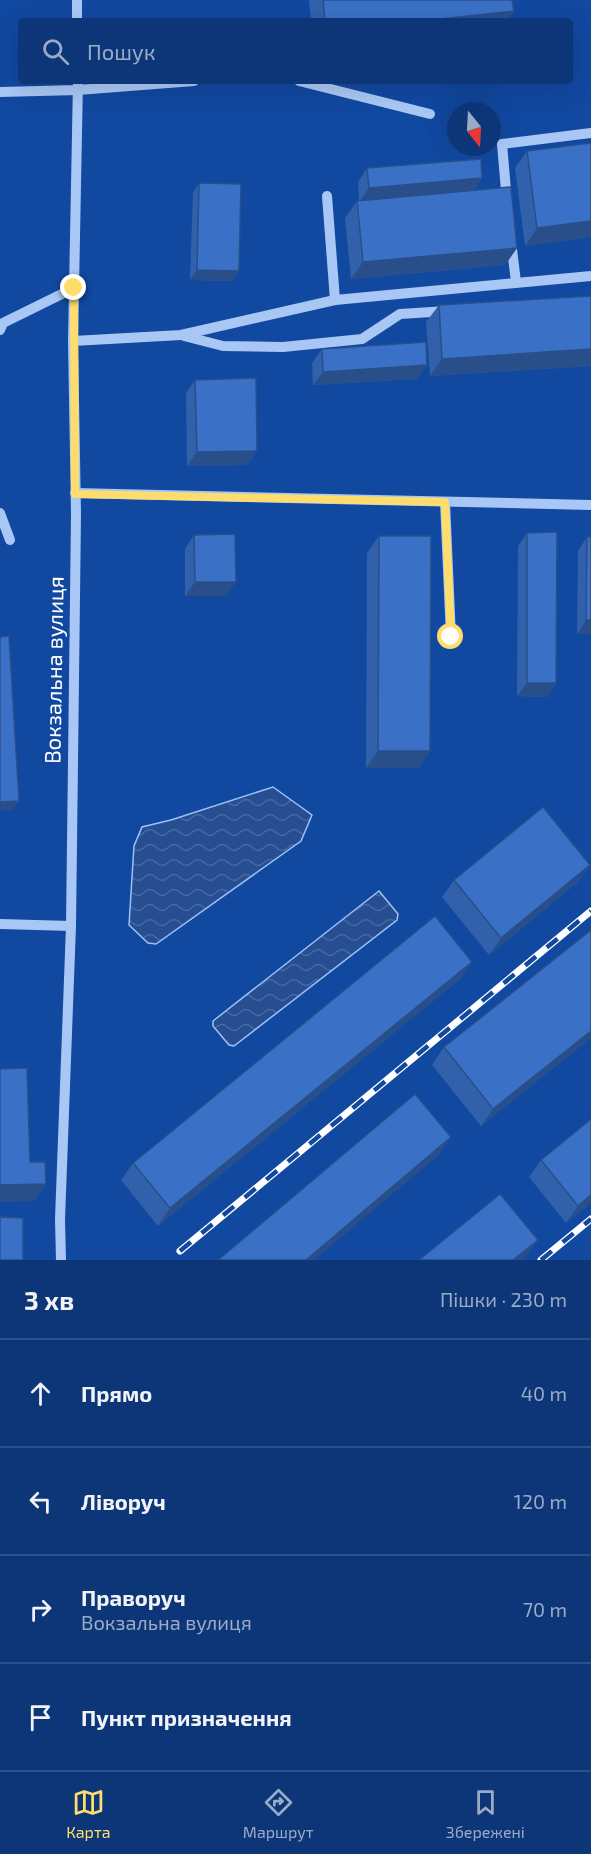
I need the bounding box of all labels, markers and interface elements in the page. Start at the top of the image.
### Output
search box [18,18,573,84]
icon: search [39,35,72,68]
text: Пошук [87,38,156,64]
north arrow [447,102,501,156]
route end [60,274,86,300]
street label: Вокзальна вулиця [38,576,69,764]
route start [437,623,463,649]
text: 3 хв [24,1284,74,1315]
text: Пішки · 230 m [440,1287,567,1311]
icon: ahead [24,1377,57,1410]
text: Прямо [81,1380,152,1406]
text: 40 m [521,1381,567,1405]
icon: left [24,1485,57,1518]
text: Ліворуч [81,1488,166,1514]
text: 120 m [514,1489,567,1513]
text: Праворуч [81,1584,186,1610]
icon: right [24,1593,57,1626]
text: 70 m [523,1597,567,1621]
text: Вокзальна вулиця [81,1610,252,1634]
icon: arrive [24,1701,57,1734]
text: Пункт призначення [81,1704,292,1730]
tab: Карта [66,1786,111,1841]
tab: Маршрут [243,1786,314,1841]
tab: Збережені [446,1786,525,1841]

